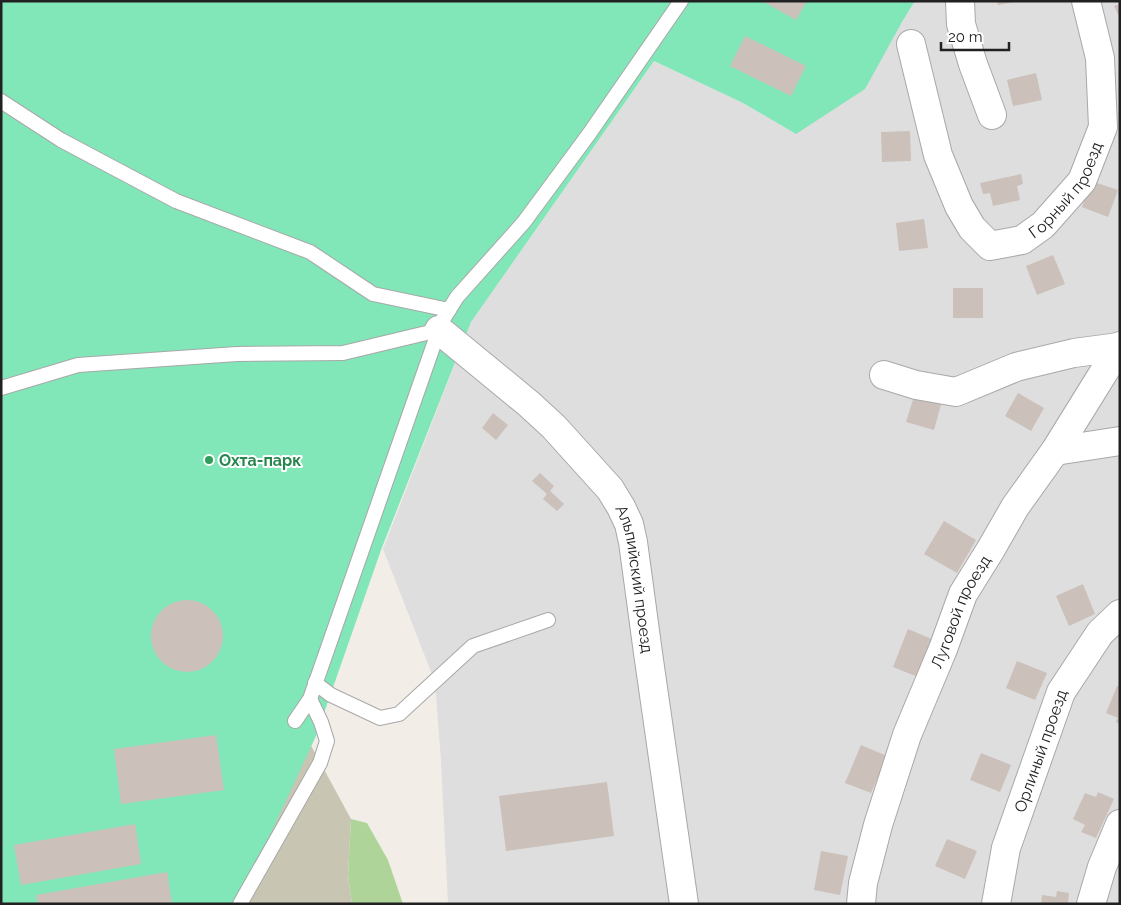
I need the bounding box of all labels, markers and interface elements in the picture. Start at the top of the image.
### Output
scale bar [941,20,1008,52]
text: 20 m [948,28,983,46]
street label: Горный проезд [1025,139,1106,242]
place label: Охта-парк [219,451,301,470]
marker: Охта-парк [203,454,215,466]
street label: Альпийский проезд [611,502,657,654]
street label: Луговой проезд [927,552,995,671]
street label: Орлиный проезд [1010,687,1071,815]

